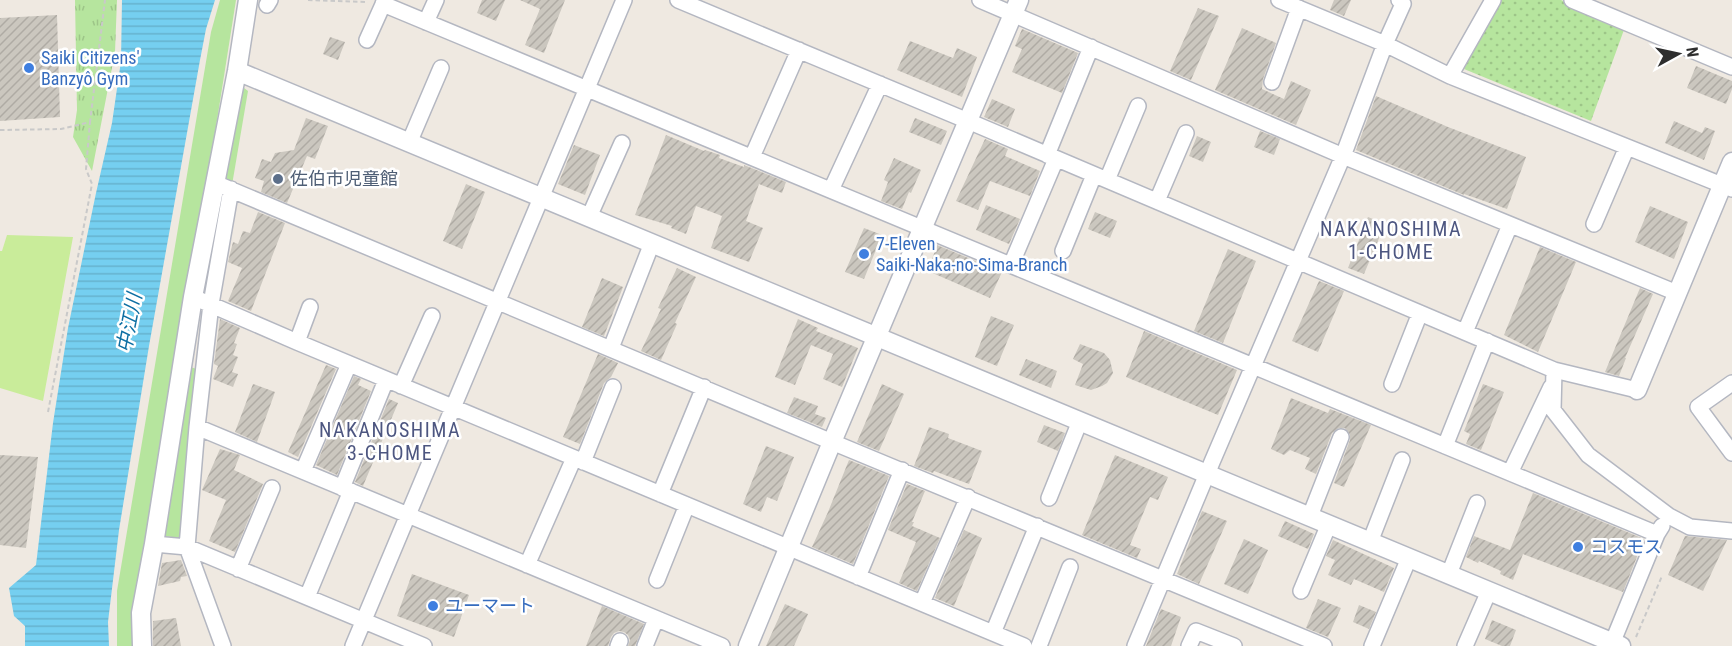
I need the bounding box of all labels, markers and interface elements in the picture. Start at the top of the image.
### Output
north arrow [1648,24,1708,84]
text: N [1682,46,1702,58]
place label: Saiki Citizens' Banzyô Gym [41,47,140,89]
marker: Saiki Citizens' Banzyô Gym [22,61,36,75]
place label: 佐伯市児童館 [290,168,398,189]
marker: 佐伯市児童館 [271,172,285,186]
district label: NAKANOSHIMA 1-CHOME [1320,217,1462,264]
place label: 7-Eleven Saiki-Naka-no-Sima-Branch [876,233,1067,275]
marker: 7-Eleven Saiki-Naka-no-Sima-Branch [857,247,871,261]
water label: 中江川 [111,289,147,355]
district label: NAKANOSHIMA 3-CHOME [319,418,461,465]
place label: コスモス [1590,536,1662,557]
marker: コスモス [1571,540,1585,554]
place label: ユーマート [445,595,535,616]
marker: ユーマート [426,599,440,613]

